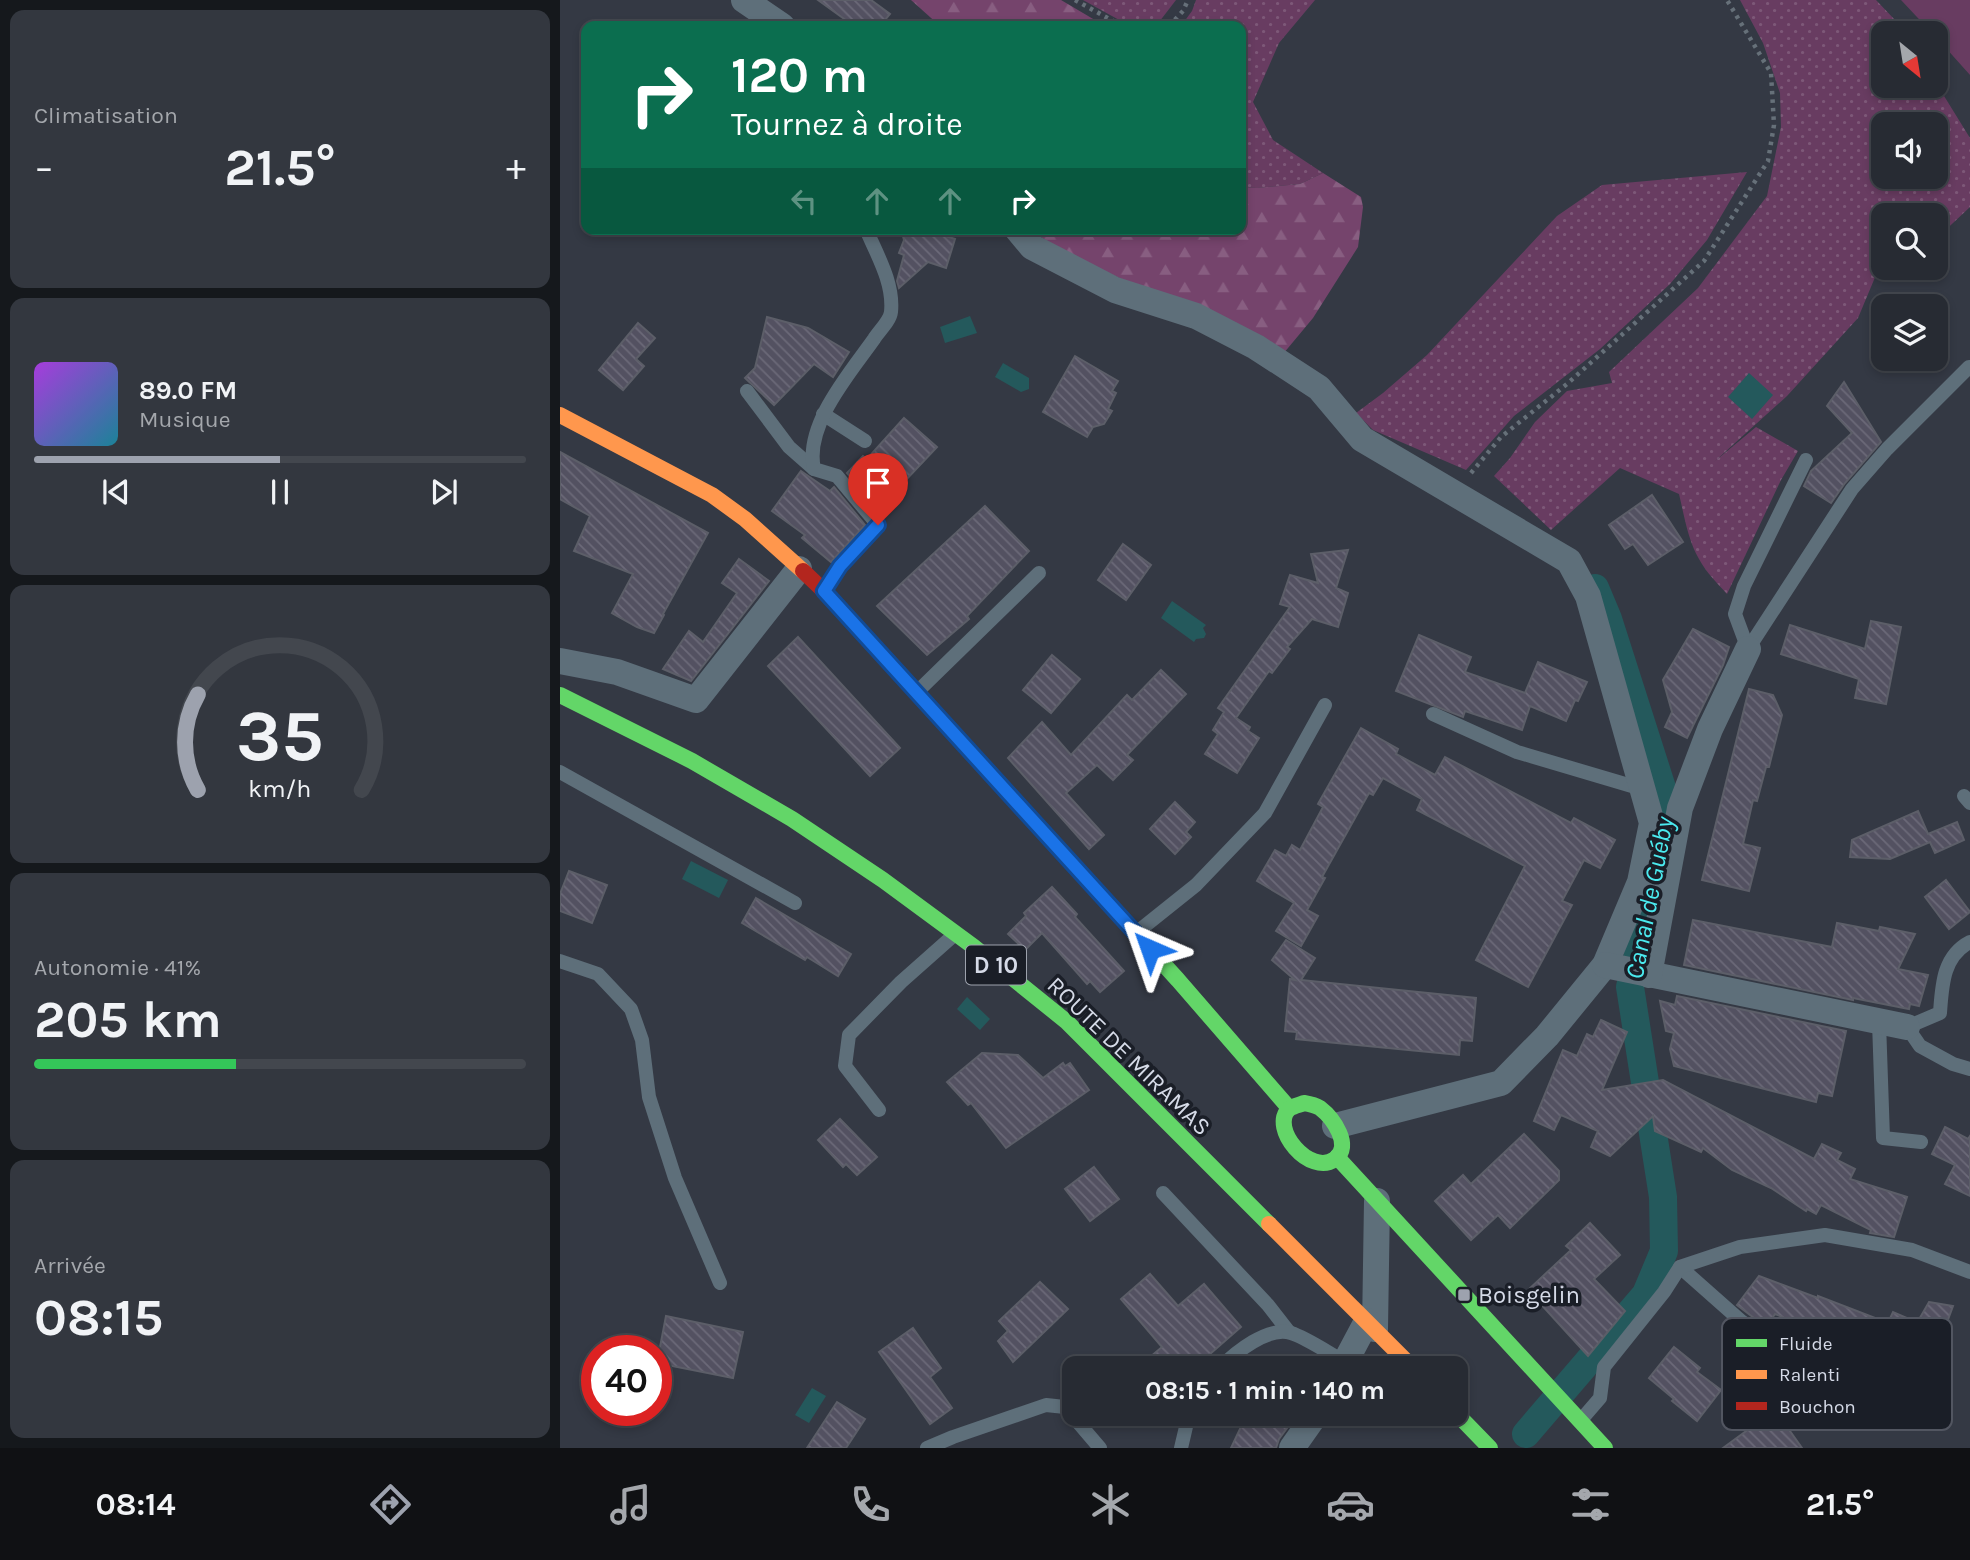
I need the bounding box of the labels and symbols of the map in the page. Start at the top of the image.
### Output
north arrow [1871,21,1948,98]
pin [848,453,908,525]
water label: Canal de Guéby [1619,814,1681,982]
position arrow [1113,912,1187,986]
road number: D 10 [966,946,1026,984]
street label: ROUTE DE MIRAMAS [1041,971,1217,1141]
place label: Boisgelin [1478,1281,1580,1309]
marker: Boisgelin [1456,1287,1472,1303]
legend [1722,1318,1952,1430]
text: Fluide [1779,1333,1832,1355]
speed limit sign: 40 [581,1335,672,1426]
text: Ralenti [1779,1364,1840,1386]
text: Bouchon [1779,1396,1856,1418]

